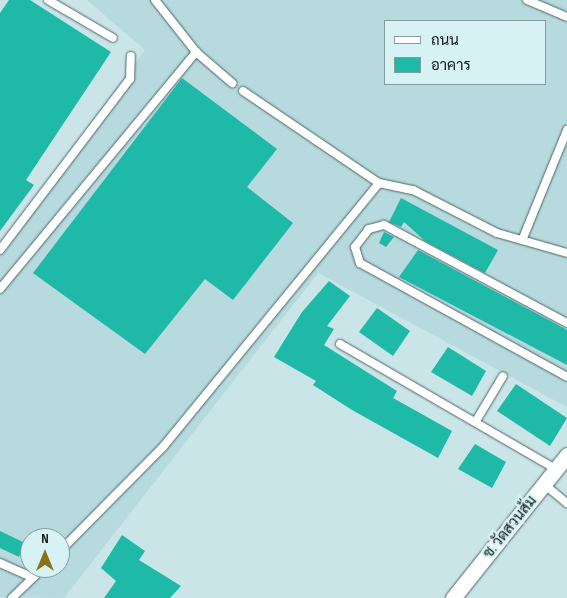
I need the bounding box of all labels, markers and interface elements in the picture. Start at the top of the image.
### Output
legend [384,20,547,85]
text: ถนน [431,31,459,50]
text: อาคาร [431,56,471,75]
street label: ซ. วัดสวนส้ม [479,492,541,562]
north arrow [20,528,70,578]
text: N [41,530,49,547]

